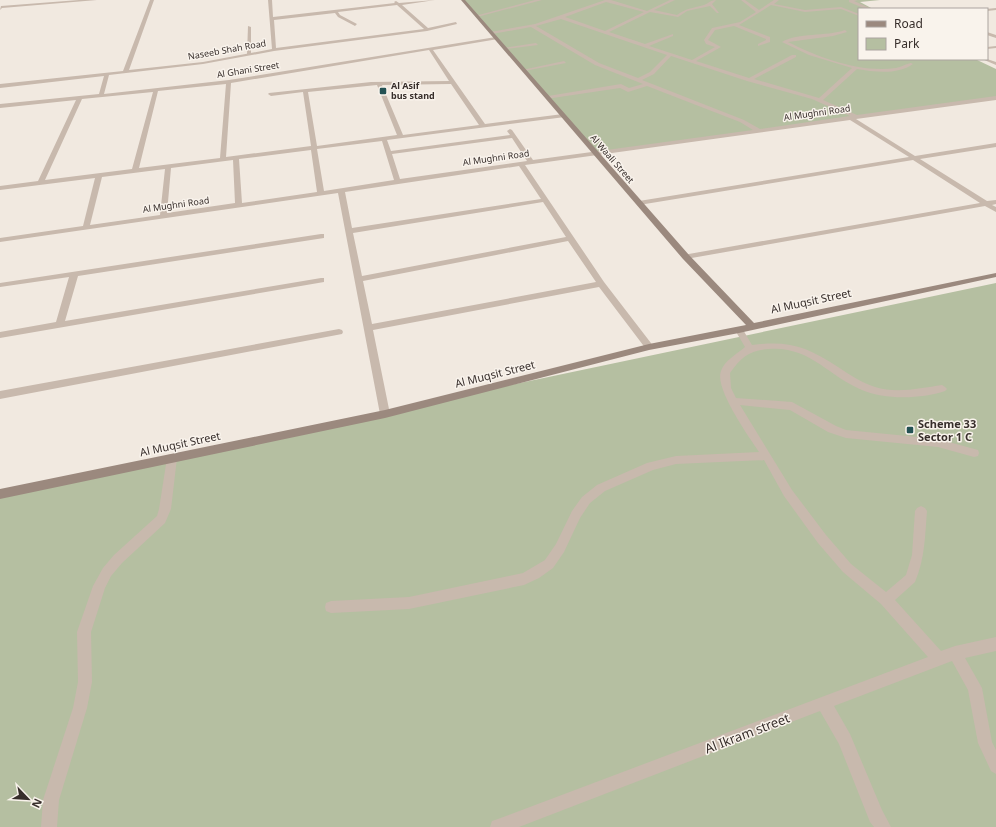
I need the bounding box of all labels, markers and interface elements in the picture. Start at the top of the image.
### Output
legend [858,8,988,60]
text: Road [894,15,923,32]
text: Park [894,35,920,52]
street label: Naseeb Shah Road [187,36,267,63]
street label: Al Ghani Street [216,58,281,81]
place label: Al Asif bus stand [391,79,435,102]
marker: Al Asif bus stand [378,86,388,96]
street label: Al Mughni Road [783,101,851,124]
street label: Al Waali Street [588,131,638,186]
street label: Al Mughni Road [462,146,530,169]
street label: Al Mughni Road [142,193,210,216]
street label: Al Muqsit Street [769,285,853,316]
street label: Al Muqsit Street [453,356,536,391]
place label: Scheme 33 Sector 1 C [918,416,976,444]
marker: Scheme 33 Sector 1 C [905,425,915,435]
street label: Al Muqsit Street [138,428,222,459]
street label: Al Ikram street [702,708,792,757]
north arrow [8,779,48,819]
text: N [29,796,46,811]

